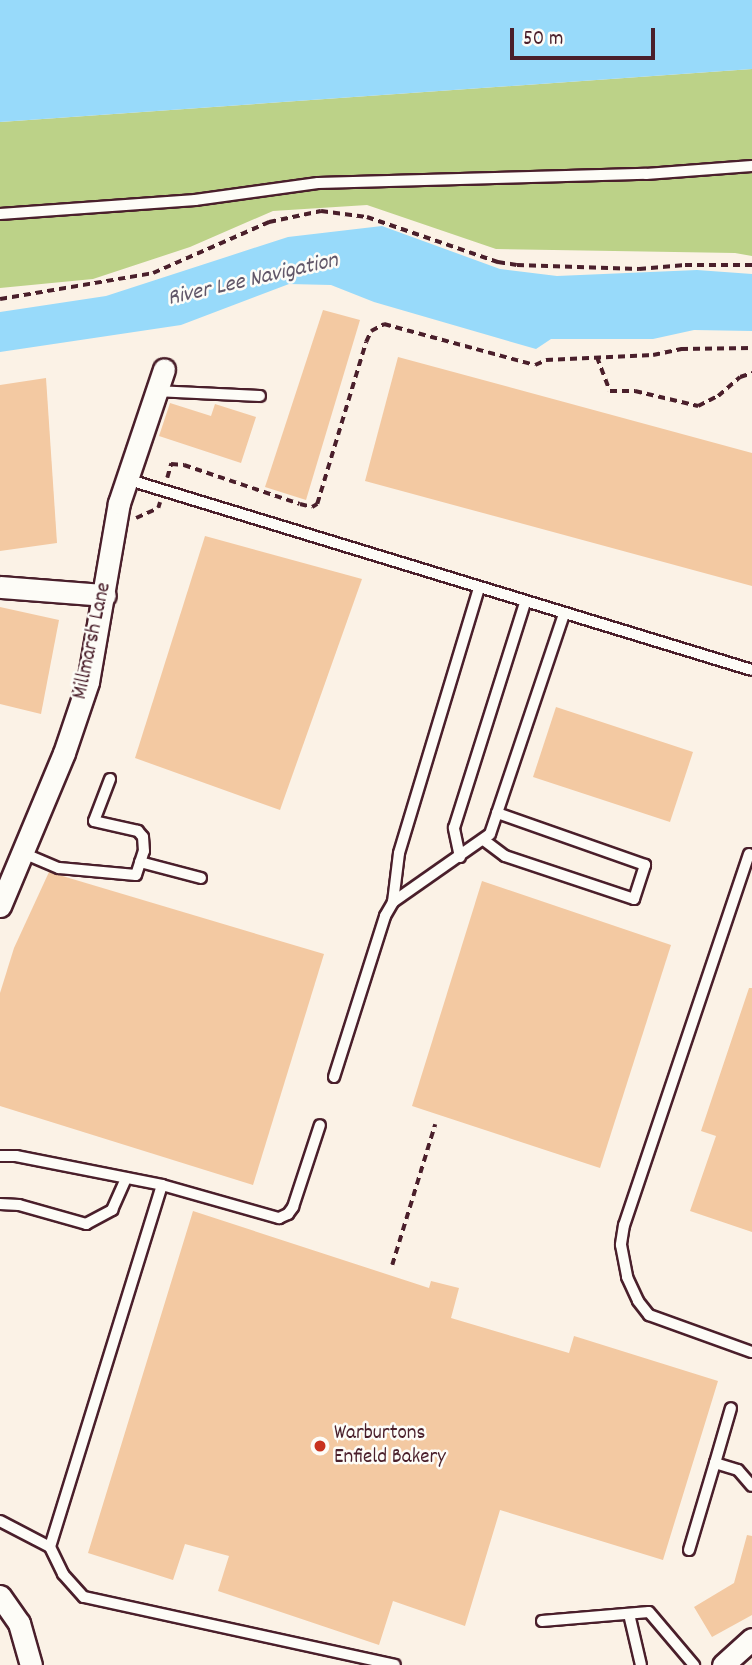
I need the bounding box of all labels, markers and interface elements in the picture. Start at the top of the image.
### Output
scale bar [514,14,659,58]
text: 50 m [523,25,563,55]
water label: River Lee Navigation [165,248,341,314]
street label: Millmarsh Lane [68,580,118,702]
place label: Warburtons Enfield Bakery [334,1421,446,1471]
marker: Warburtons Enfield Bakery [312,1438,328,1454]

